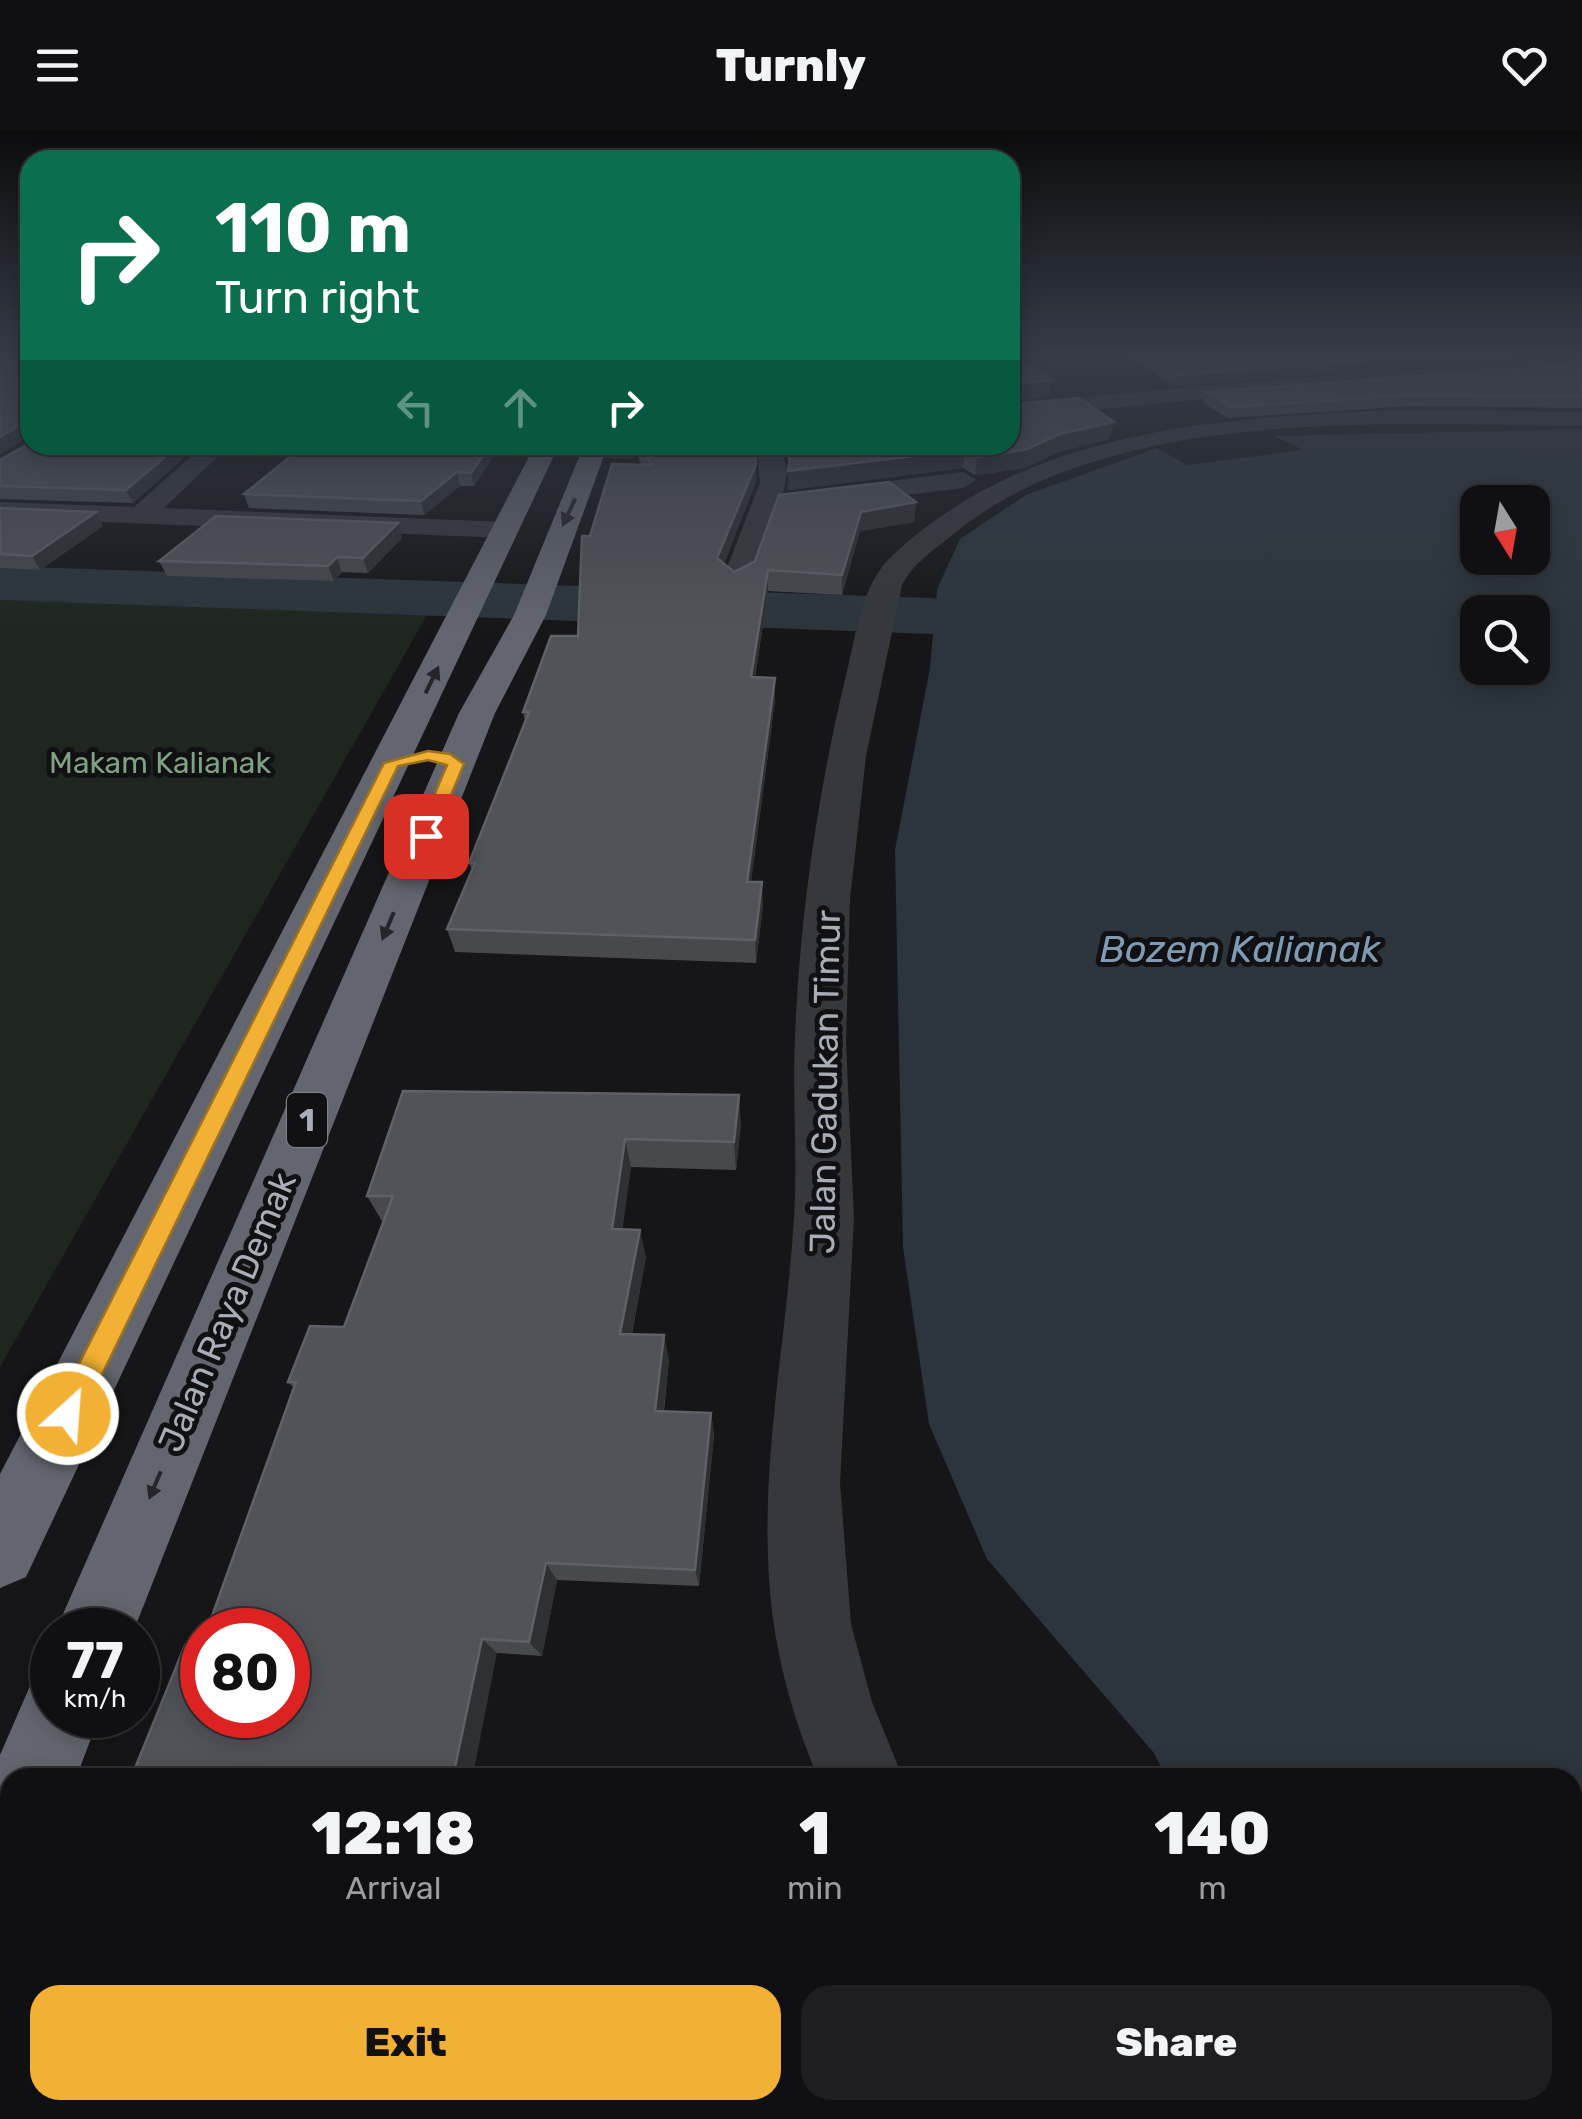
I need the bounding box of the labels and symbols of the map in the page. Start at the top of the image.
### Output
north arrow [1460,485,1550,575]
one-way arrow [560,498,577,527]
one-way arrow [423,665,440,694]
park label: Makam Kalianak [49,745,271,781]
pin [384,794,469,879]
street label: Jalan Gadukan Timur [801,910,849,1254]
one-way arrow [380,911,396,941]
water label: Bozem Kalianak [1100,926,1381,972]
road number: 1 [287,1093,327,1147]
street label: Jalan Raya Demak [149,1166,305,1458]
position arrow [16,1362,120,1466]
one-way arrow [147,1470,163,1500]
speed limit sign: 80 [180,1608,310,1738]

